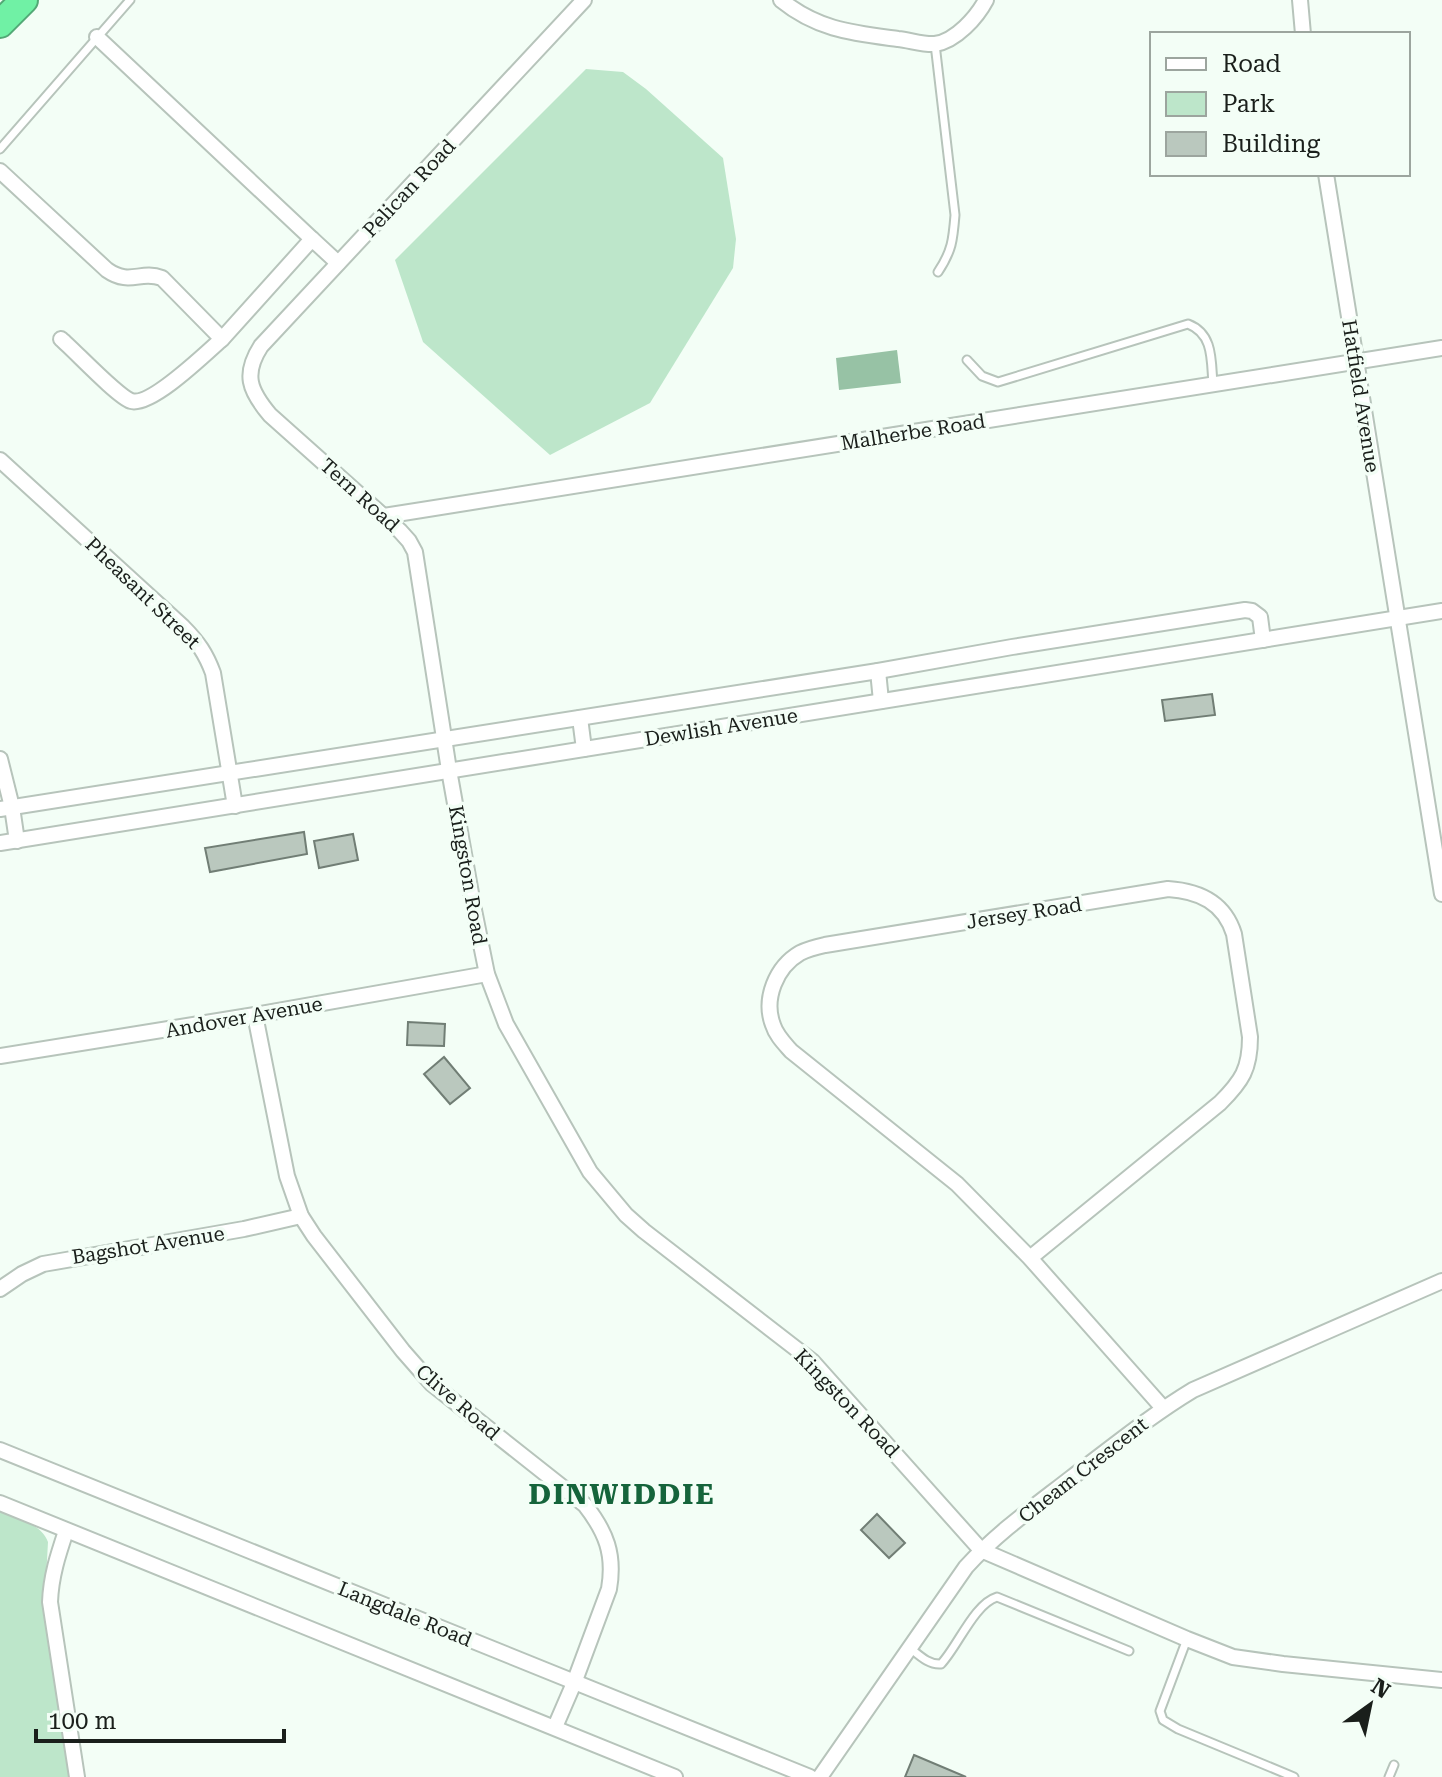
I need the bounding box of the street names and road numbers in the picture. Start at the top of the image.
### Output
street label: Pelican Road [358,134,460,242]
street label: Hatfield Avenue [1337,318,1385,474]
street label: Malherbe Road [839,409,987,455]
street label: Tern Road [315,453,405,537]
street label: Pheasant Street [81,532,206,654]
street label: Dewlish Avenue [643,703,799,751]
street label: Kingston Road [444,803,492,947]
street label: Jersey Road [965,892,1084,934]
street label: Andover Avenue [164,991,324,1043]
street label: Bagshot Avenue [70,1221,226,1269]
street label: Kingston Road [789,1344,905,1462]
street label: Clive Road [411,1359,505,1445]
street label: Cheam Crescent [1014,1412,1153,1528]
street label: Langdale Road [335,1576,476,1652]

